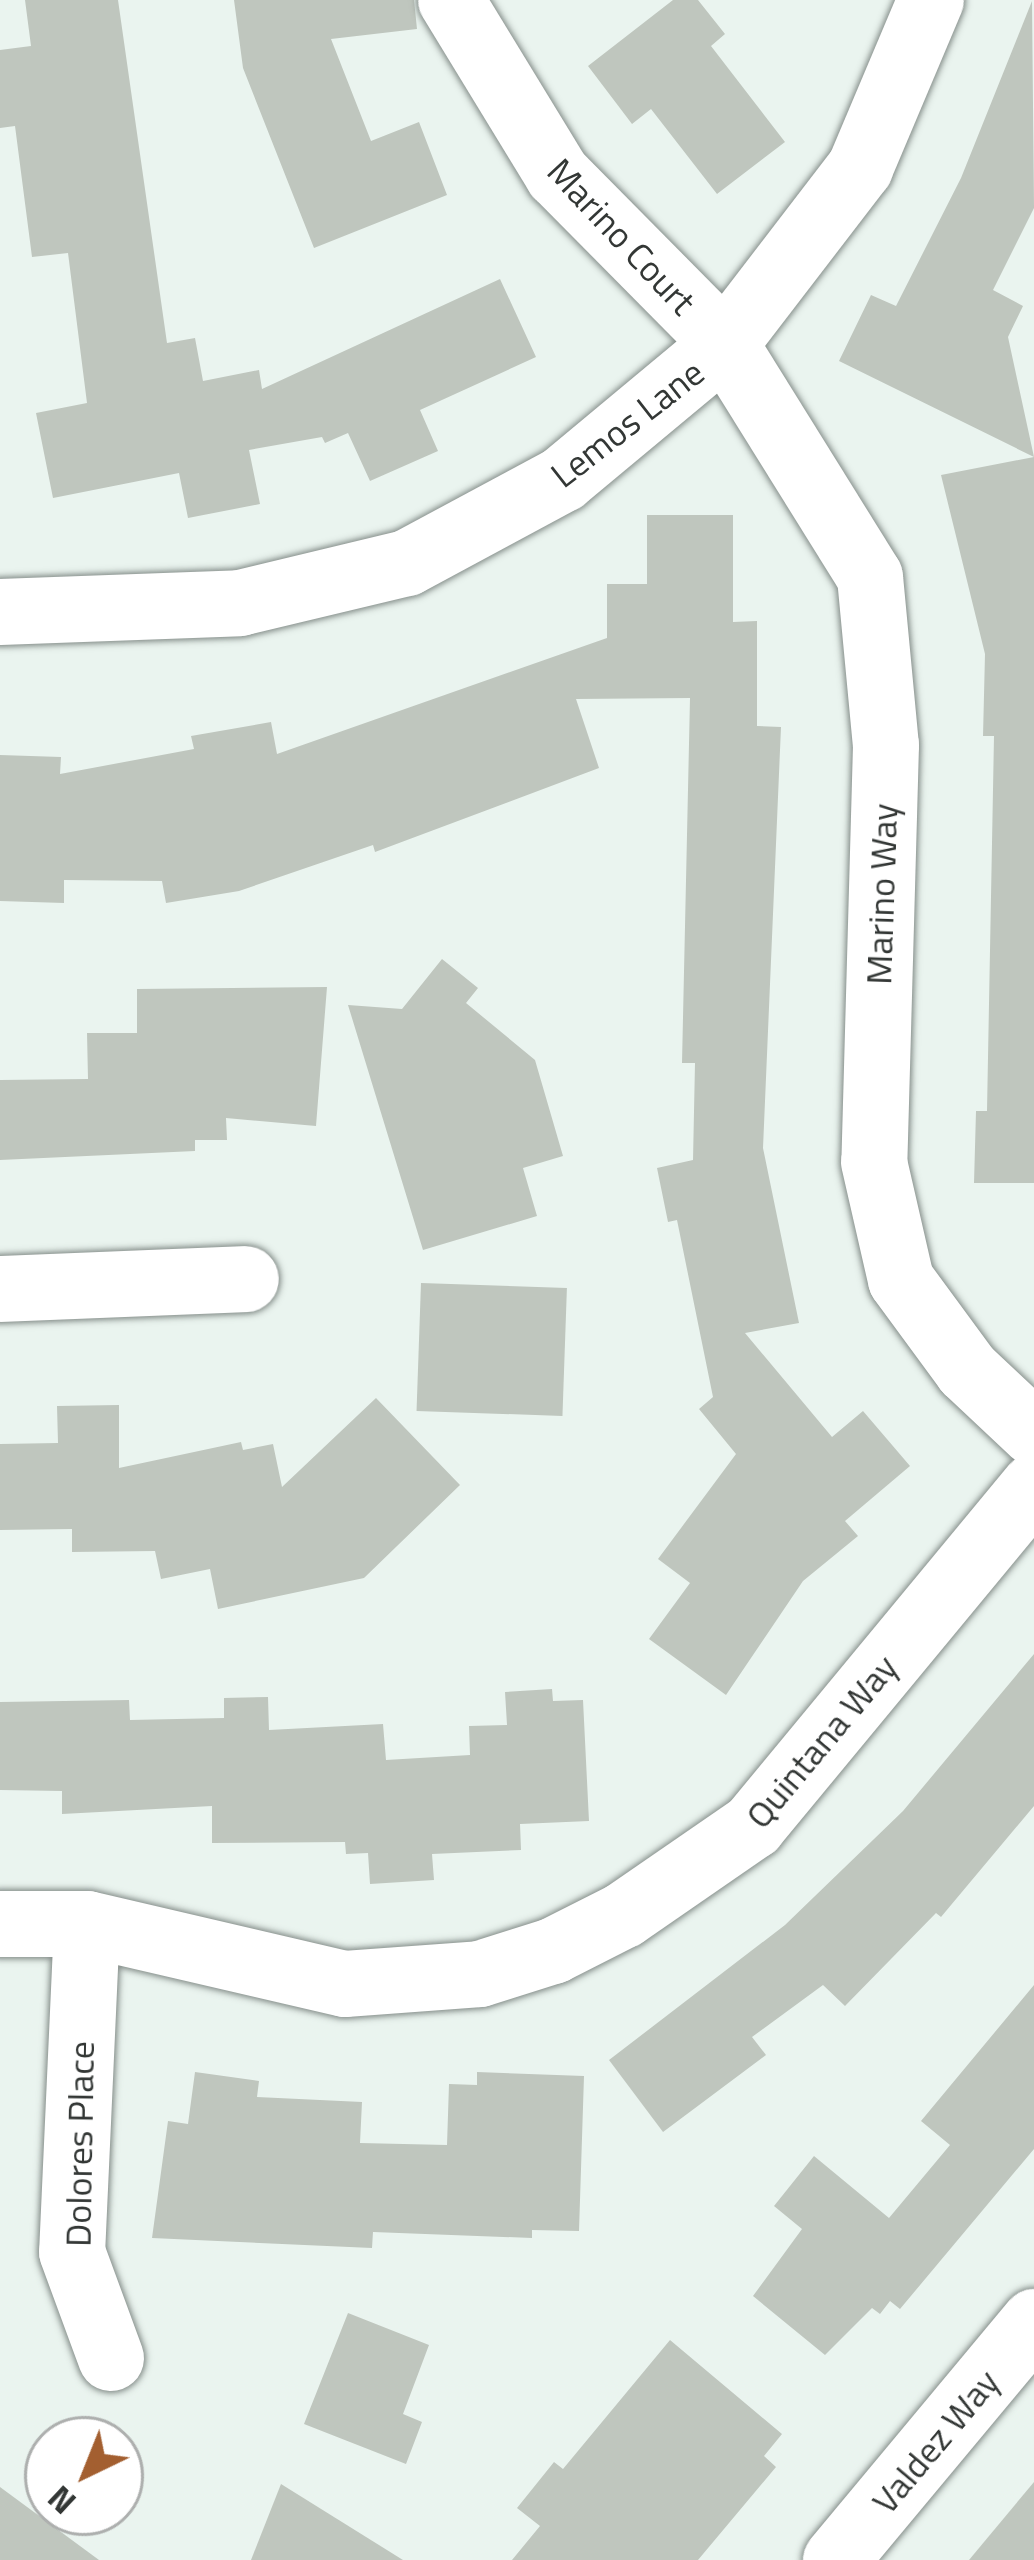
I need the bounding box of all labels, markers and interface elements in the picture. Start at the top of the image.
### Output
street label: Marino Court [539,149,705,323]
street label: Lemos Lane [542,350,712,496]
street label: Marino Way [856,803,906,985]
street label: Quintana Way [736,1646,906,1836]
street label: Dolores Place [56,2041,102,2247]
street label: Valdez Way [862,2360,1008,2522]
north arrow [24,2416,144,2536]
text: N [36,2474,87,2526]

